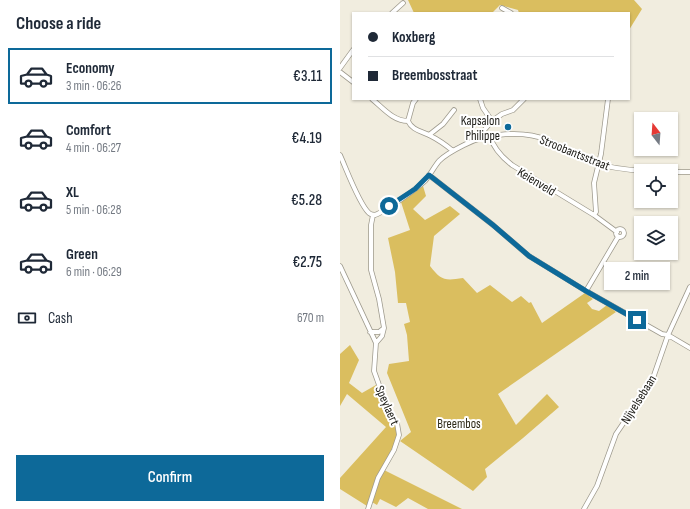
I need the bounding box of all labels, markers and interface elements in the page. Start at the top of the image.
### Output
text: Choose a ride [16,13,101,34]
text: Koxberg [392,28,435,47]
icon: car [18,58,54,94]
text: Economy [66,59,115,78]
text: Breembosstraat [392,66,477,85]
text: €3.11 [293,67,322,86]
text: 3 min · 06:26 [66,78,122,94]
north arrow [634,112,678,156]
map controls [634,112,678,260]
place label: Kapsalon Philippe [461,113,500,144]
icon: car [18,120,54,156]
text: Comfort [66,121,111,140]
marker: Kapsalon Philippe [503,122,513,132]
text: €4.19 [291,129,322,148]
street label: Stroobantsstraat [537,132,612,174]
text: 4 min · 06:27 [66,140,121,156]
street label: Keienveld [514,164,559,200]
button: locate [634,164,678,208]
icon: car [18,182,54,218]
text: XL [66,183,79,202]
text: €5.28 [291,191,322,210]
route start [380,197,398,215]
text: 5 min · 06:28 [66,202,121,218]
button: layers [634,216,678,260]
icon: car [18,244,54,280]
text: Green [66,245,98,264]
text: €2.75 [292,253,322,272]
callout: 2 min [604,262,670,290]
text: 6 min · 06:29 [66,264,122,280]
text: 2 min [625,268,649,284]
icon: cash [16,307,38,329]
text: Cash [48,309,73,328]
text: 670 m [297,310,324,326]
route end [628,311,646,329]
street label: Nijvelsebaan [618,372,660,427]
street label: Speylaert [371,383,403,428]
park label: Breembos [437,416,481,432]
button: Confirm [16,455,324,501]

